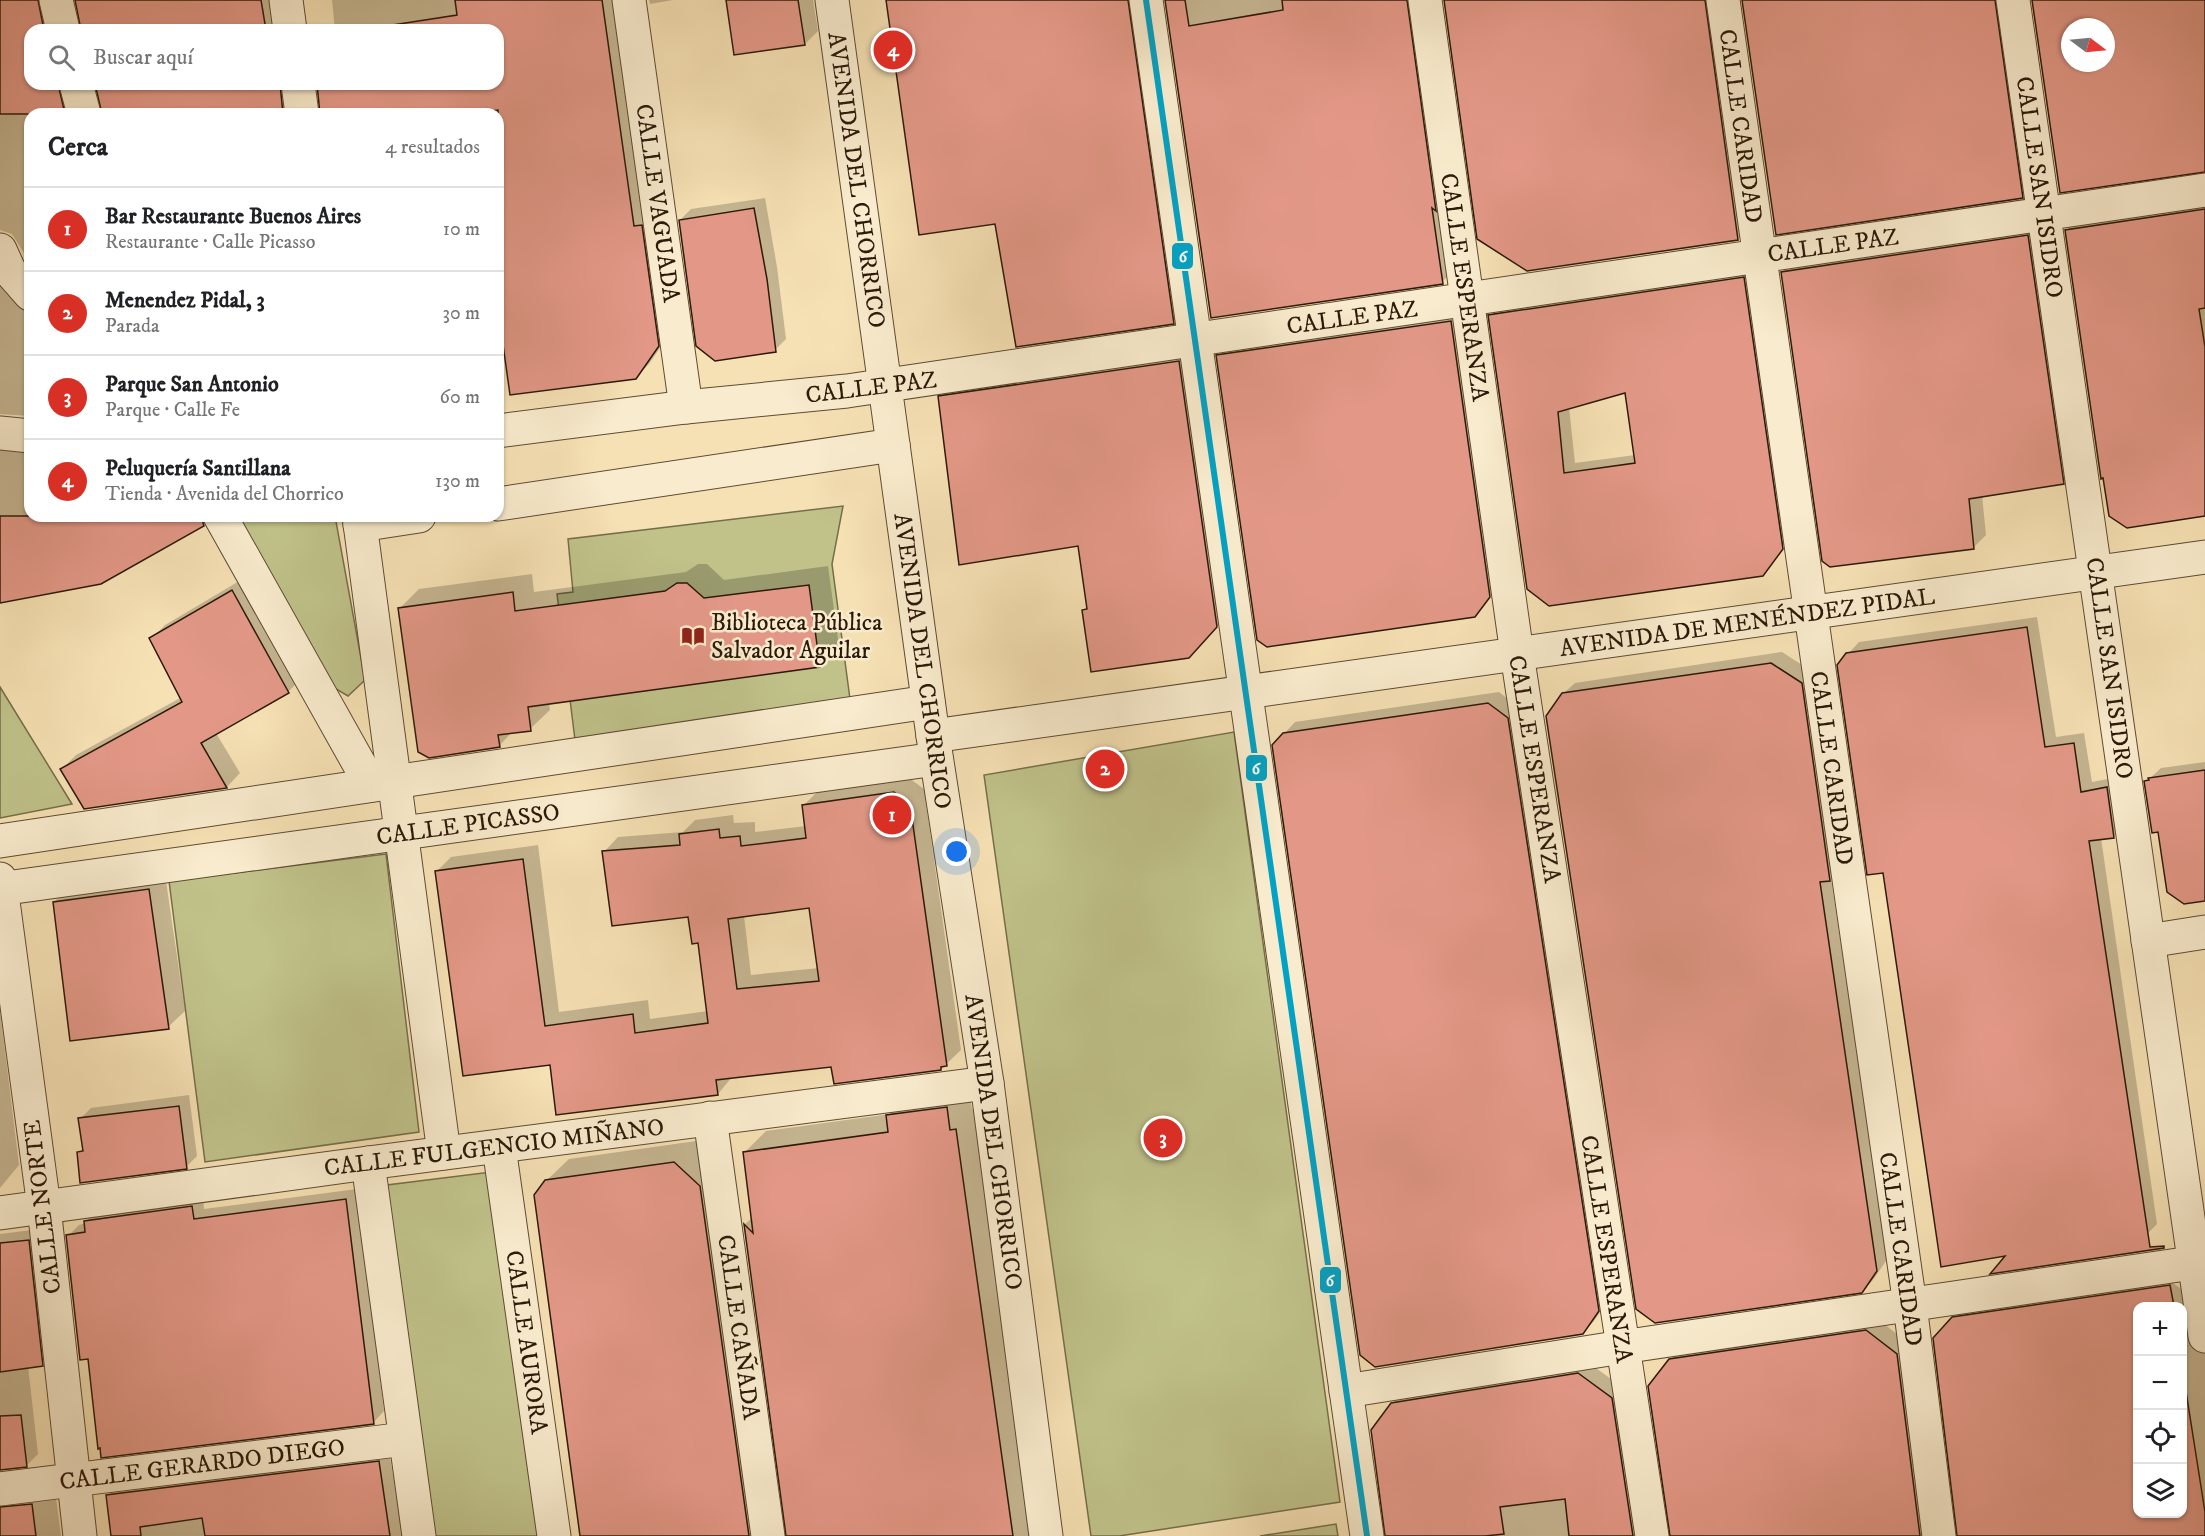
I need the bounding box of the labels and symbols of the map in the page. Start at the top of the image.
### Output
north arrow [2061,18,2115,72]
street label: CALLE CARIDAD [1712,27,1768,225]
pin: 4 [874,28,912,72]
street label: AVENIDA DEL CHORRICO [820,30,892,330]
street label: CALLE SAN ISIDRO [2009,74,2069,300]
street label: CALLE VAGUADA [628,102,686,305]
street label: CALLE ESPERANZA [1433,171,1495,404]
street label: CALLE PAZ [1766,222,1901,270]
line badge: 6 [1171,242,1194,270]
text: 6 [1179,247,1189,267]
street label: CALLE PAZ [1285,294,1420,342]
street label: CALLE PAZ [804,365,938,411]
street label: AVENIDA DEL CHORRICO [886,511,958,811]
street label: CALLE SAN ISIDRO [2079,555,2139,781]
street label: AVENIDA DE MENÉNDEZ PIDAL [1558,582,1937,664]
place label: Biblioteca Pública Salvador Aguilar [711,608,883,666]
library icon: Biblioteca Pública Salvador Aguilar [680,623,706,649]
street label: CALLE ESPERANZA [1501,653,1567,886]
street label: CALLE CARIDAD [1803,669,1859,867]
pin: 2 [1086,746,1124,792]
line badge: 6 [1245,754,1268,782]
text: 6 [1252,759,1262,779]
pin: 1 [872,792,912,838]
street label: CALLE PICASSO [374,797,562,853]
your location [942,837,971,866]
street label: AVENIDA DEL CHORRICO [957,992,1029,1292]
street label: CALLE FULGENCIO MIÑANO [322,1111,666,1184]
pin: 3 [1144,1116,1182,1160]
street label: CALLE NORTE [17,1118,69,1296]
street label: CALLE ESPERANZA [1573,1133,1639,1366]
street label: CALLE CARIDAD [1872,1150,1928,1348]
street label: CALLE CAÑADA [710,1233,767,1422]
street label: CALLE AURORA [498,1248,554,1437]
line badge: 6 [1319,1266,1342,1294]
text: 6 [1326,1271,1336,1291]
street label: CALLE GERARDO DIEGO [58,1433,347,1497]

